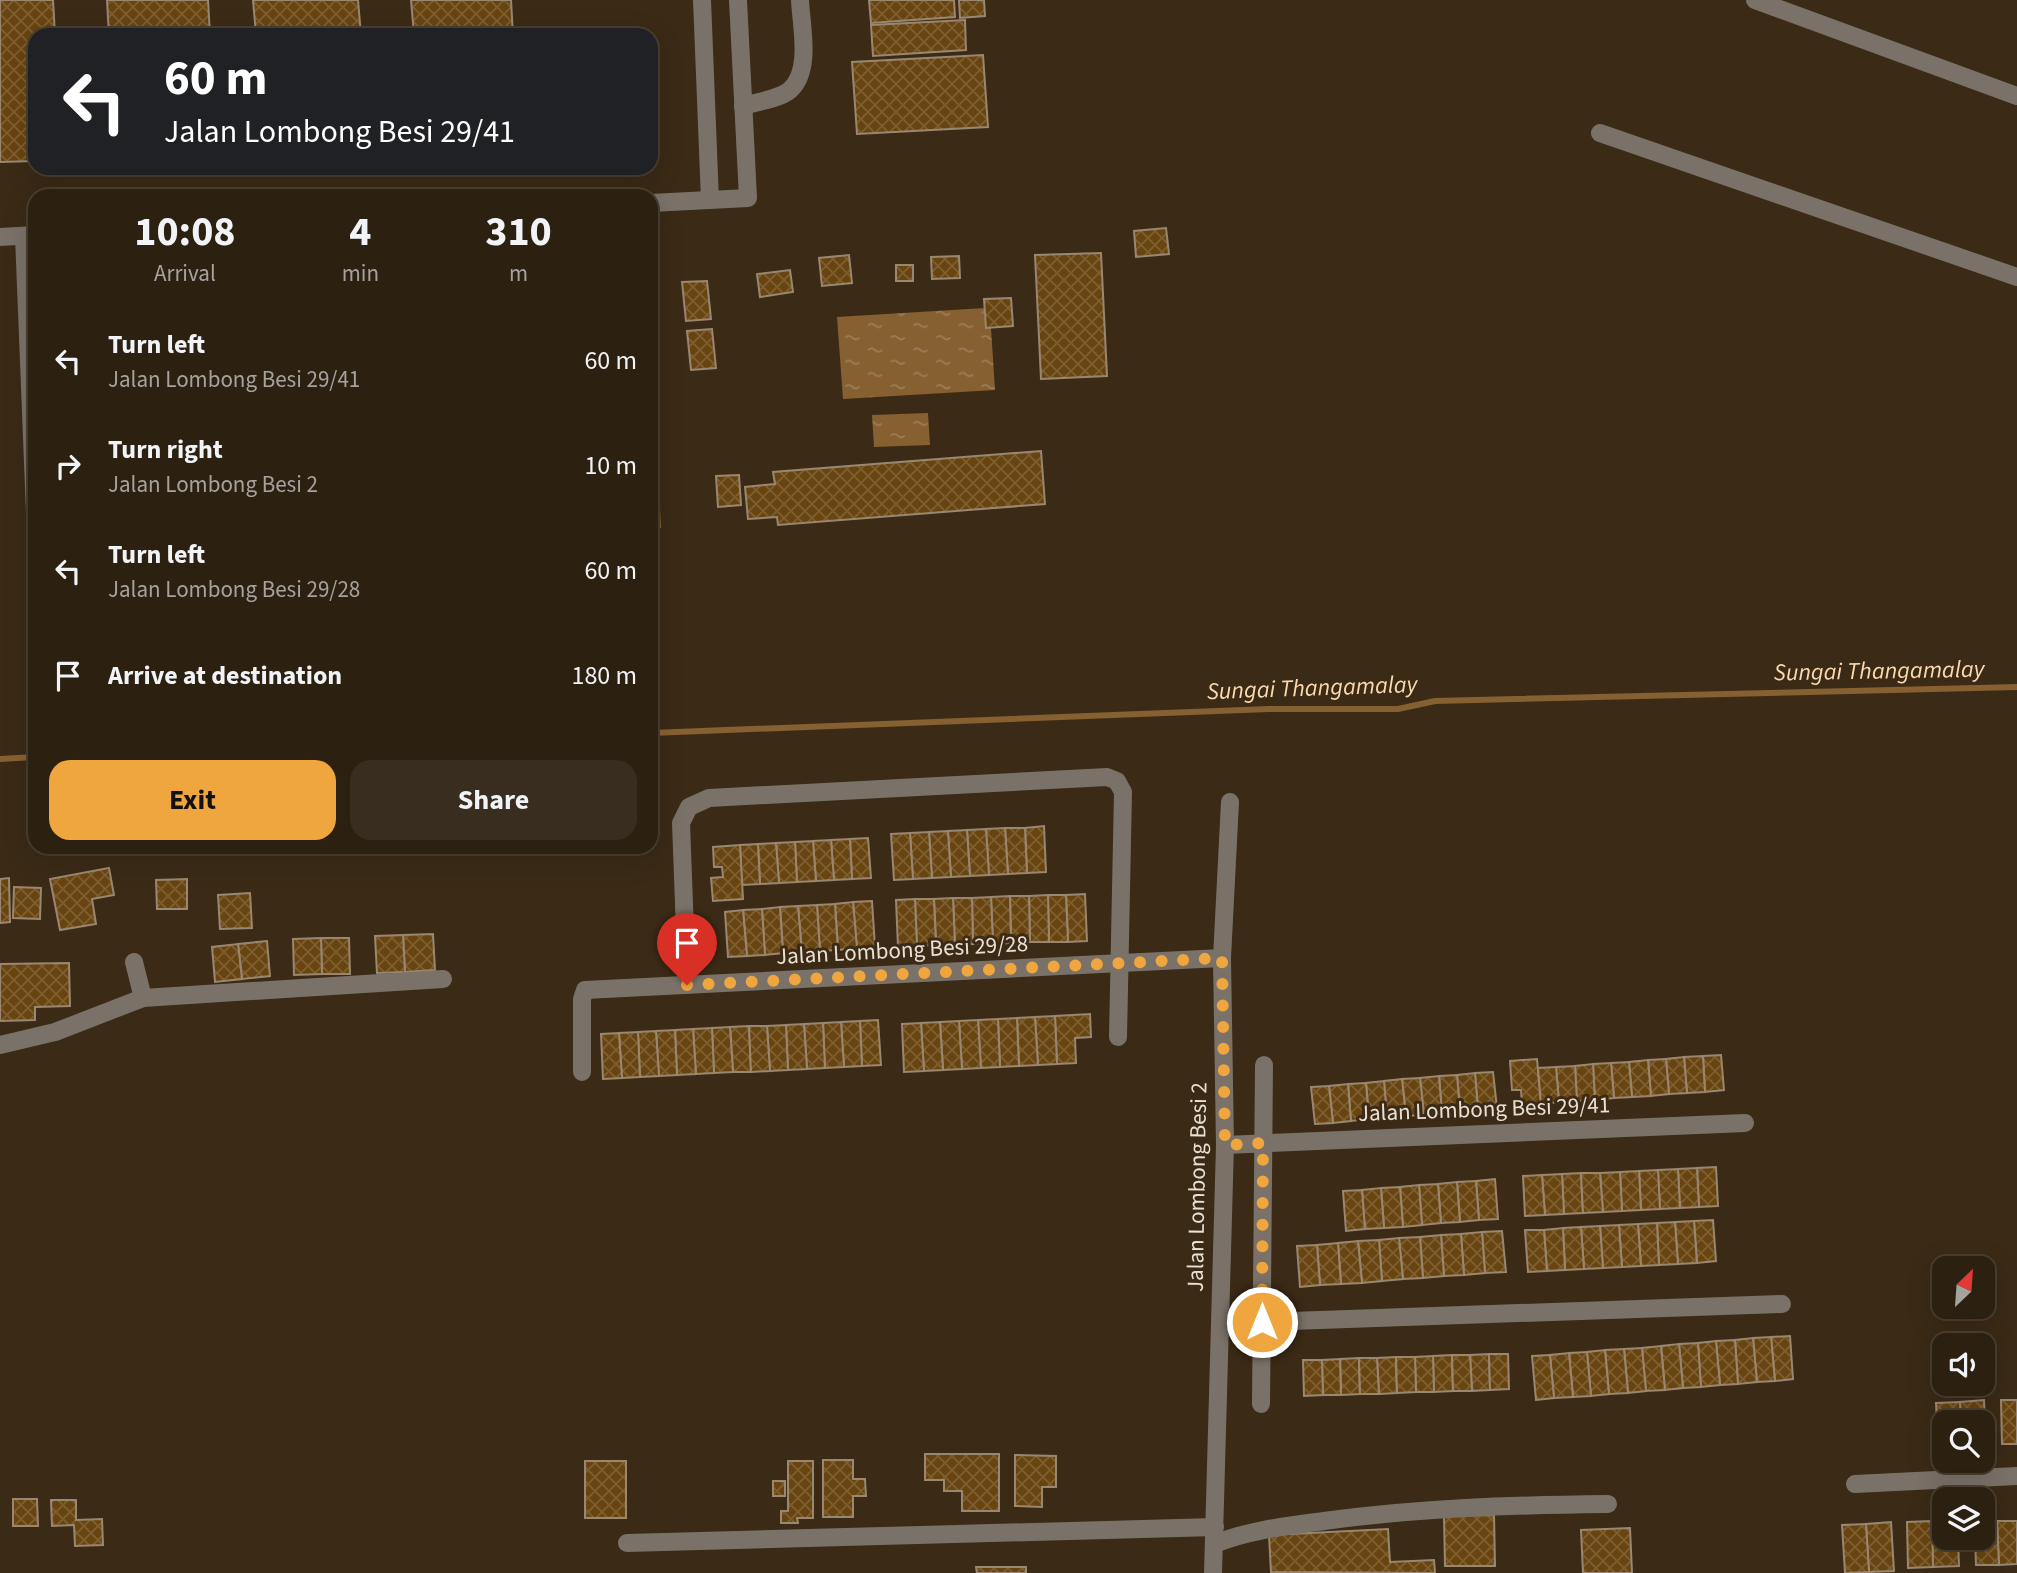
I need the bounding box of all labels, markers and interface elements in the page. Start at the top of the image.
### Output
text: 60 m [164,44,268,114]
icon: left [49,56,140,147]
text: Jalan Lombong Besi 29/41 [164,109,515,155]
text: 10:08 [134,202,236,262]
text: 4 [349,202,371,262]
text: 310 [485,202,552,262]
text: Arrival [154,257,216,290]
text: min [342,257,379,290]
text: m [509,257,528,290]
text: Turn left [108,326,205,363]
icon: left [49,342,87,380]
text: 60 m [584,342,637,379]
text: Jalan Lombong Besi 29/41 [108,363,360,396]
text: Turn right [108,431,223,468]
icon: right [49,447,87,485]
text: 10 m [584,447,637,484]
text: Jalan Lombong Besi 2 [108,468,318,501]
text: Turn left [108,536,205,573]
icon: left [49,552,87,590]
text: 60 m [584,552,637,589]
text: Jalan Lombong Besi 29/28 [108,573,360,606]
water label: Sungai Thangamalay [1773,652,1986,690]
icon: arrive [49,657,87,695]
text: Arrive at destination [108,657,342,694]
text: 180 m [571,657,637,694]
water label: Sungai Thangamalay [1206,667,1419,709]
button: Exit [49,760,336,840]
button: Share [350,760,637,840]
pin [657,913,717,985]
icon: arrive [668,924,706,962]
street label: Jalan Lombong Besi 29/28 [775,927,1029,973]
street label: Jalan Lombong Besi 2 [1179,1082,1215,1292]
street label: Jalan Lombong Besi 29/41 [1357,1088,1611,1130]
north arrow [1932,1256,1995,1320]
map controls [1932,1256,1995,1550]
position arrow [1225,1285,1299,1359]
button: sound [1932,1333,1995,1396]
button: search [1932,1410,1995,1473]
button: layers [1932,1487,1995,1550]

